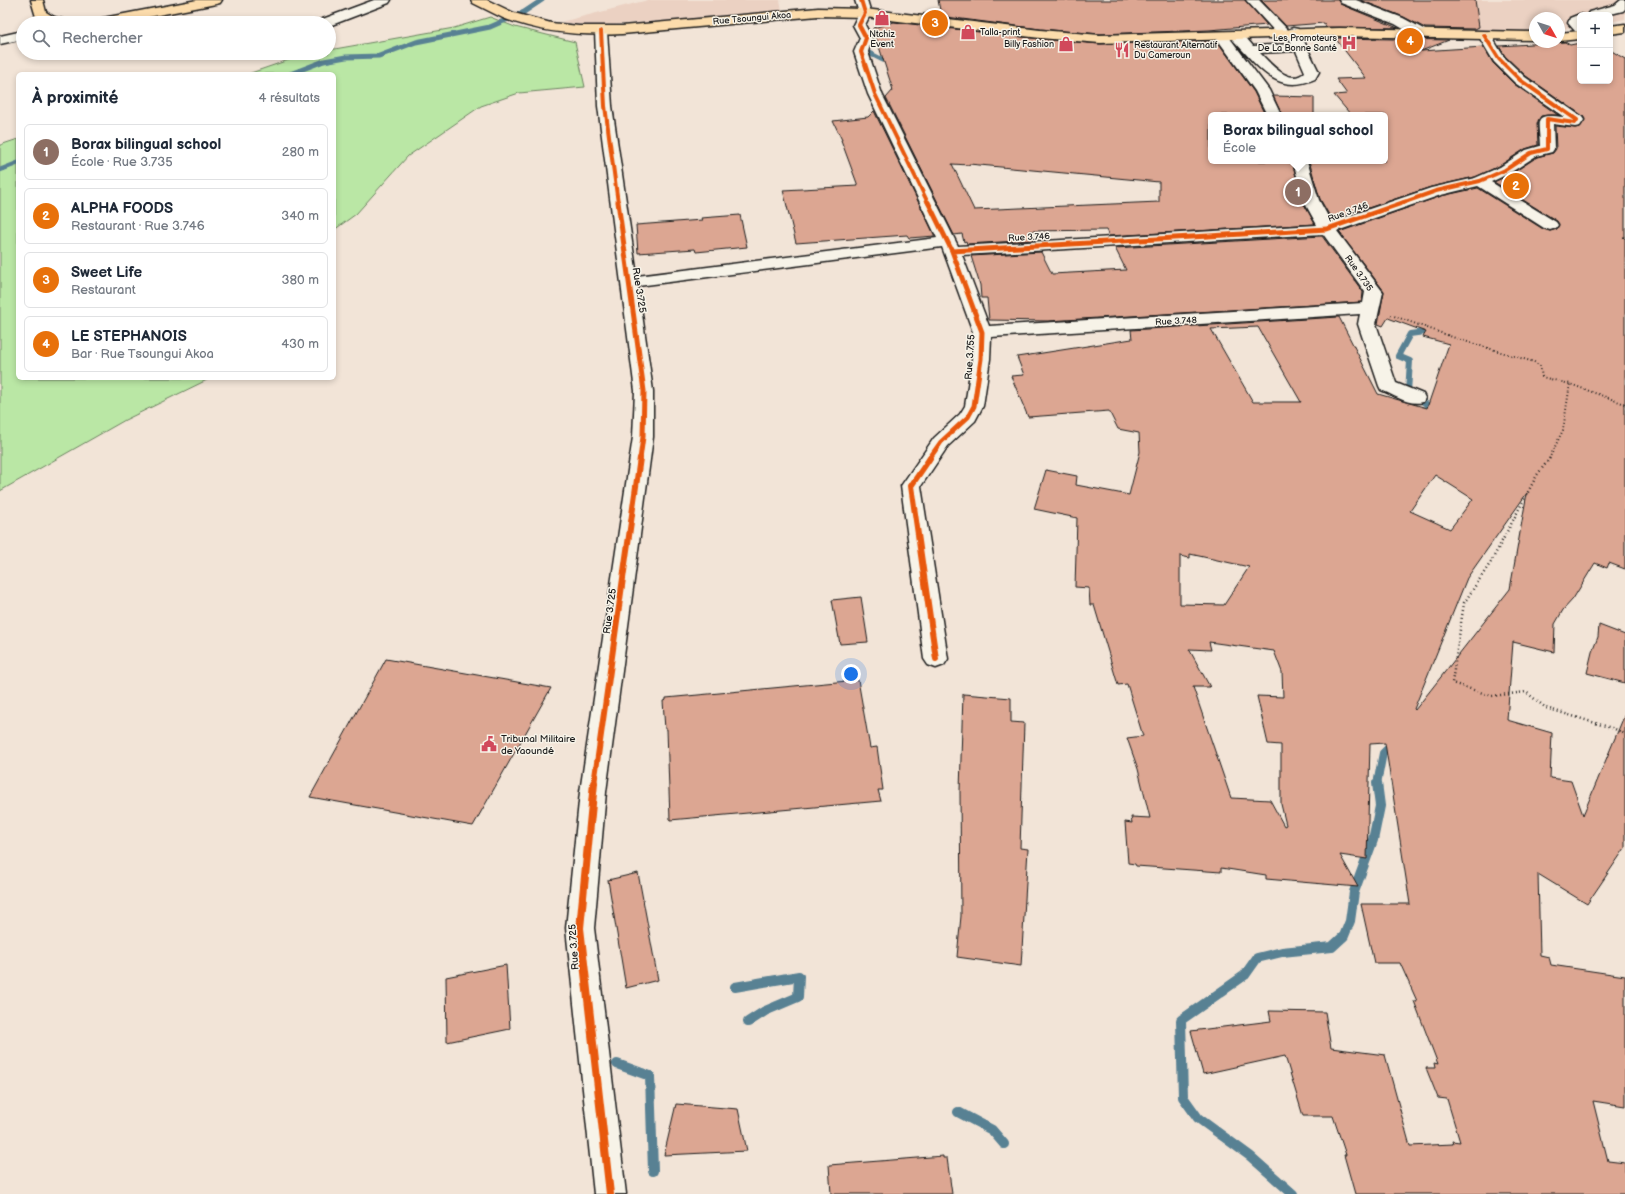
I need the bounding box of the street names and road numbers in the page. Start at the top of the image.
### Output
street label: Rue Tsoungui Akoa [712,10,792,27]
street label: Rue 3.746 [1327,200,1370,225]
street label: Rue 3.746 [1008,231,1051,244]
street label: Rue 3.735 [1342,253,1375,293]
street label: Rue 3.725 [629,267,649,314]
street label: Rue 3.748 [1155,315,1197,328]
street label: Rue 3.755 [962,334,978,380]
street label: Rue 3.725 [601,587,619,635]
street label: Rue 3.725 [566,923,582,970]

